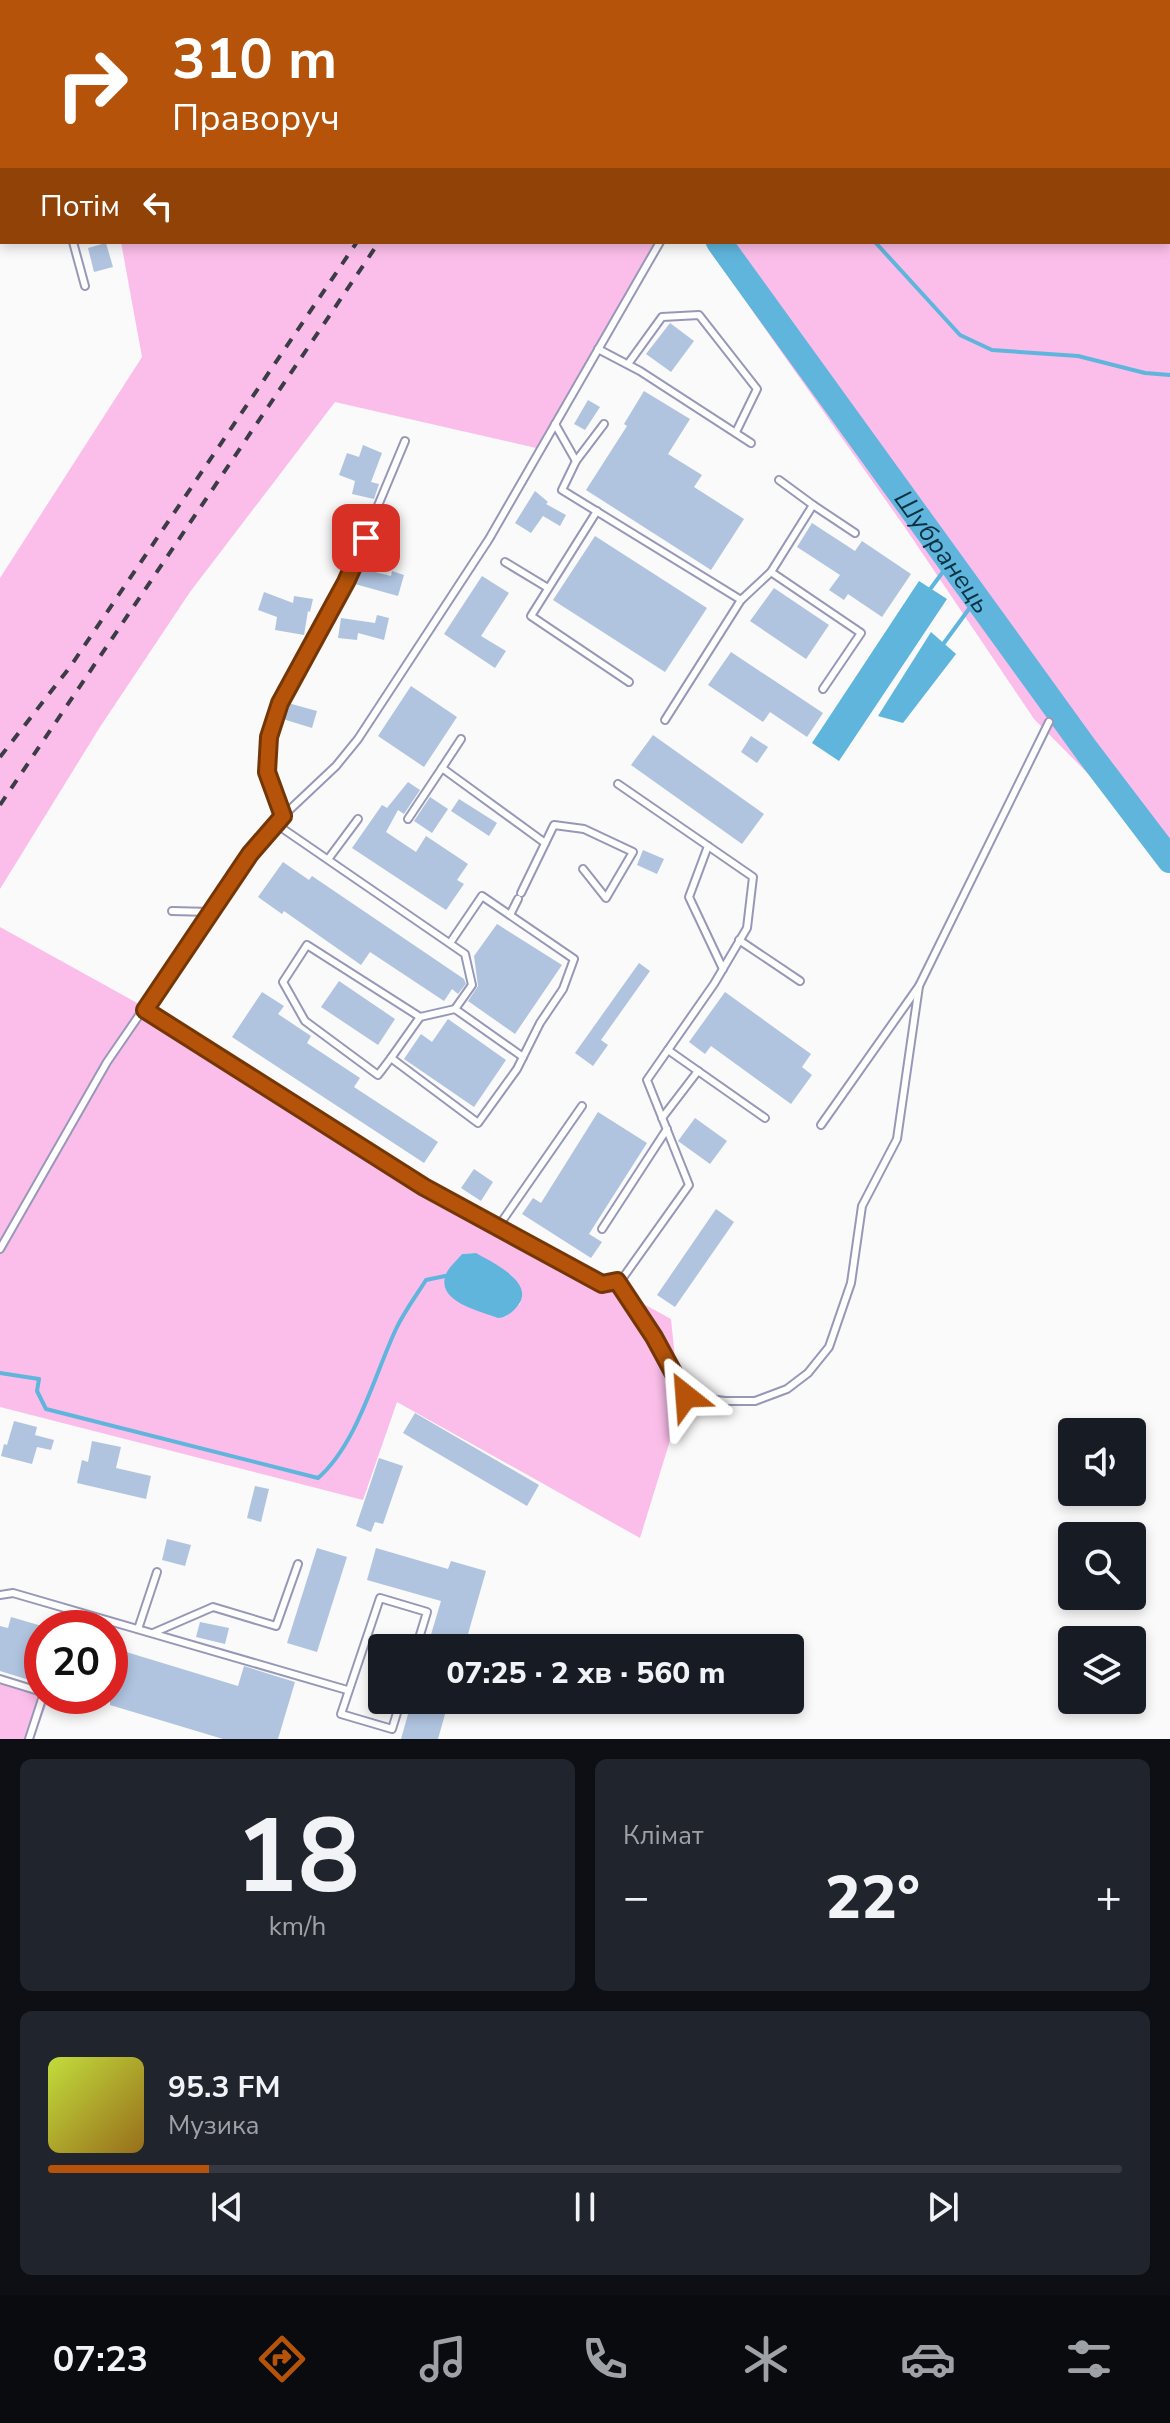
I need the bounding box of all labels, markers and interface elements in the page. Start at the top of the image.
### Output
text: 310 m [172,21,337,98]
icon: right [40,32,144,136]
text: Праворуч [172,94,340,143]
icon: left [136,184,180,228]
text: Потім [40,186,120,227]
water label: Шубранець [886,483,999,620]
pin [332,504,400,572]
icon: arrive [344,516,388,560]
position arrow [644,1354,728,1438]
map controls [1058,1418,1146,1714]
button: sound [1058,1418,1146,1506]
button: search [1058,1522,1146,1610]
speed limit sign: 20 [24,1610,128,1714]
button: layers [1058,1626,1146,1714]
text: 07:25 · 2 хв · 560 m [447,1653,725,1694]
text: 18 [235,1786,360,1928]
text: Клімат [623,1818,704,1853]
text: 22° [825,1857,920,1939]
text: − [623,1868,649,1928]
text: + [1096,1868,1122,1928]
text: km/h [269,1909,326,1944]
text: 95.3 FM [168,2067,280,2108]
text: Музика [168,2108,260,2143]
icon: previous [205,2185,249,2229]
icon: pause [563,2185,607,2229]
icon: next [921,2185,965,2229]
icon: directions [254,2331,310,2387]
icon: music [415,2331,471,2387]
icon: phone [577,2331,633,2387]
icon: climate [738,2331,794,2387]
icon: car [900,2331,956,2387]
icon: filters [1061,2331,1117,2387]
text: 07:23 [53,2335,148,2384]

